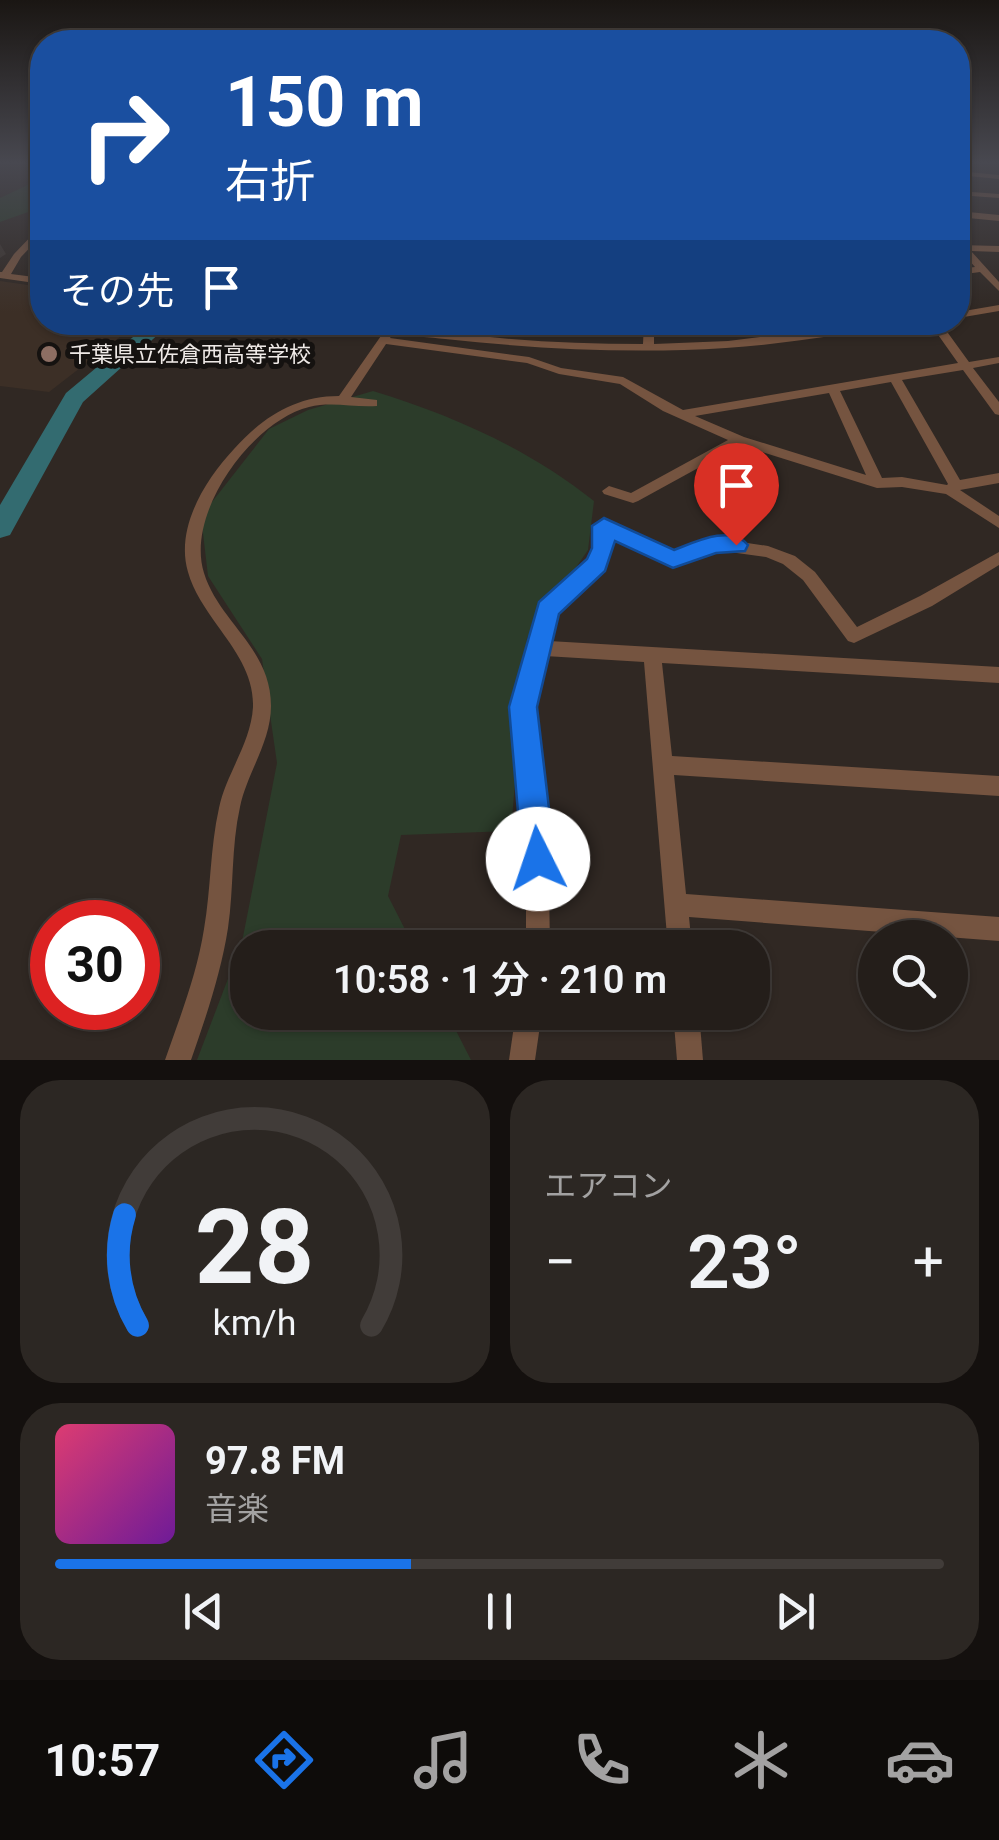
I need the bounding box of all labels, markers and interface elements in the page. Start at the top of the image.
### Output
text: 150 m [225,61,424,143]
icon: right [60,70,190,200]
text: 右折 [225,155,315,208]
icon: arrive [194,260,249,315]
text: その先 [60,269,174,313]
place label: 千葉県立佐倉西高等学校 [69,342,311,367]
marker: 千葉県立佐倉西高等学校 [38,343,60,365]
pin [694,443,779,546]
icon: arrive [709,458,764,513]
position arrow [486,807,590,911]
speed limit sign: 30 [30,900,160,1030]
map controls [858,920,968,1030]
button: search [858,920,968,1030]
text: 10:58 · 1 分 · 210 m [333,958,667,1002]
text: エアコン [545,1167,673,1205]
text: 28 [195,1187,314,1308]
text: 23° [687,1218,802,1306]
text: − [545,1230,576,1294]
text: + [913,1230,944,1294]
text: km/h [213,1302,297,1344]
text: 97.8 FM [205,1439,345,1483]
text: 音楽 [205,1490,269,1528]
icon: previous [176,1584,231,1639]
icon: pause [472,1584,527,1639]
icon: next [768,1584,823,1639]
icon: directions [249,1725,319,1795]
icon: music [408,1725,478,1795]
icon: phone [567,1725,637,1795]
icon: climate [726,1725,796,1795]
icon: car [885,1725,955,1795]
text: 10:57 [44,1734,160,1787]

